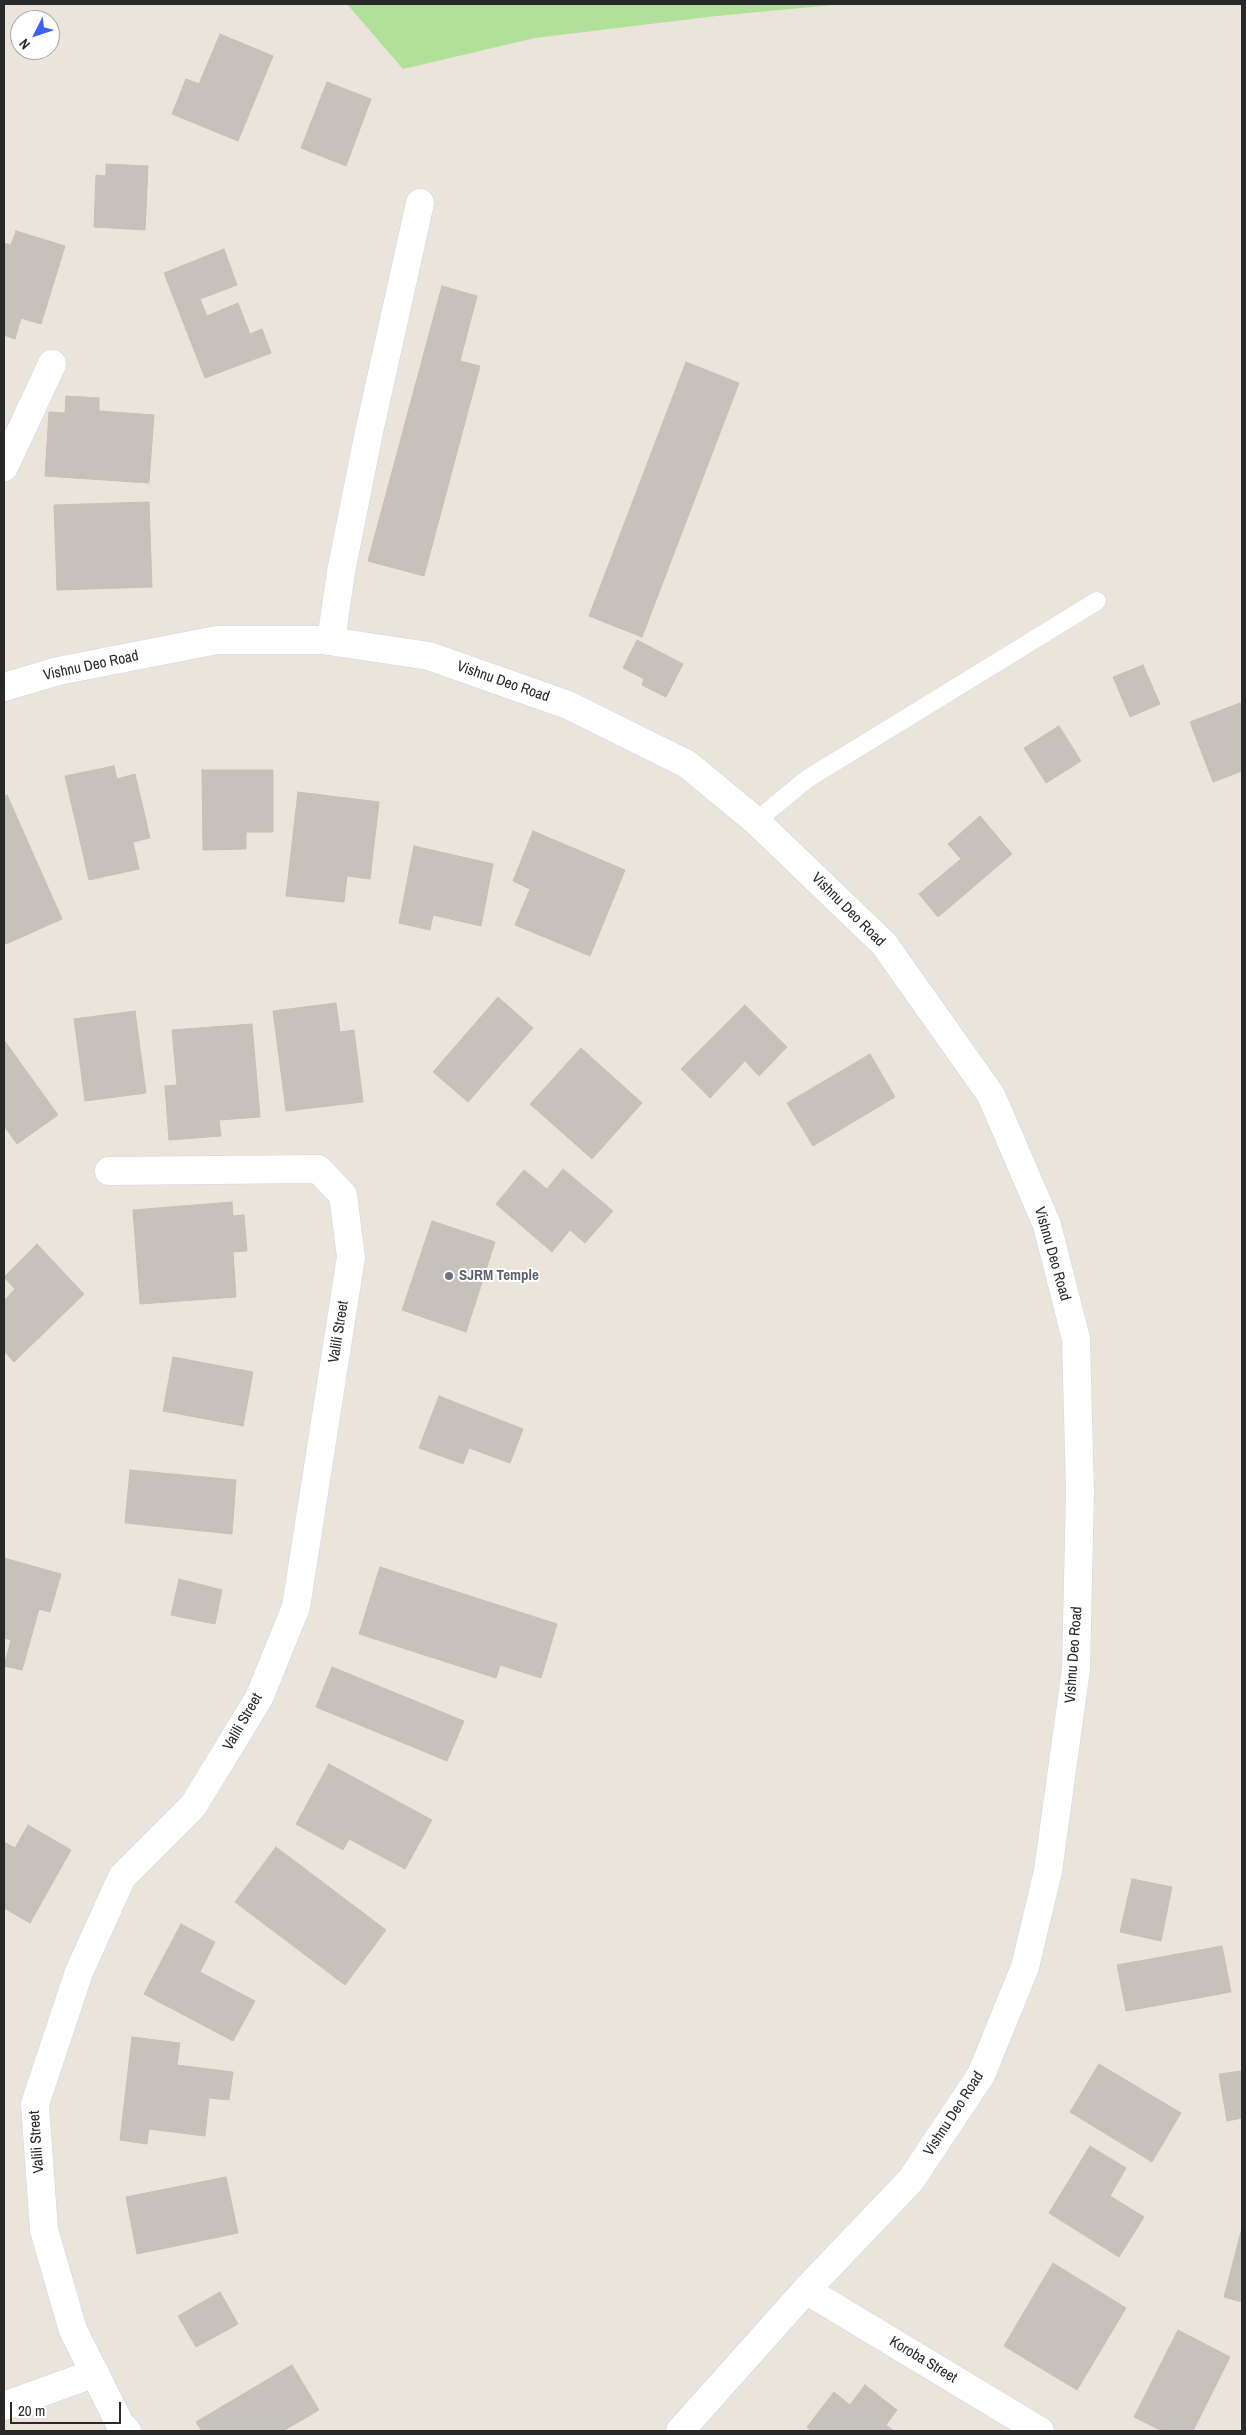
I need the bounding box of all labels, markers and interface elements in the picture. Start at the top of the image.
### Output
north arrow [10,10,60,60]
text: N [15,35,34,53]
street label: Vishnu Deo Road [42,647,140,685]
street label: Vishnu Deo Road [454,658,552,706]
street label: Vishnu Deo Road [807,869,889,951]
street label: Vishnu Deo Road [1030,1205,1074,1303]
place label: SJRM Temple [459,1267,539,1285]
marker: SJRM Temple [443,1270,455,1282]
street label: Valili Street [325,1300,353,1364]
street label: Vishnu Deo Road [1062,1606,1086,1704]
street label: Valili Street [220,1690,266,1754]
street label: Vishnu Deo Road [920,2068,988,2160]
street label: Valili Street [26,2110,48,2174]
street label: Koroba Street [886,2333,960,2387]
scale bar [12,2392,124,2424]
text: 20 m [18,2400,45,2421]

